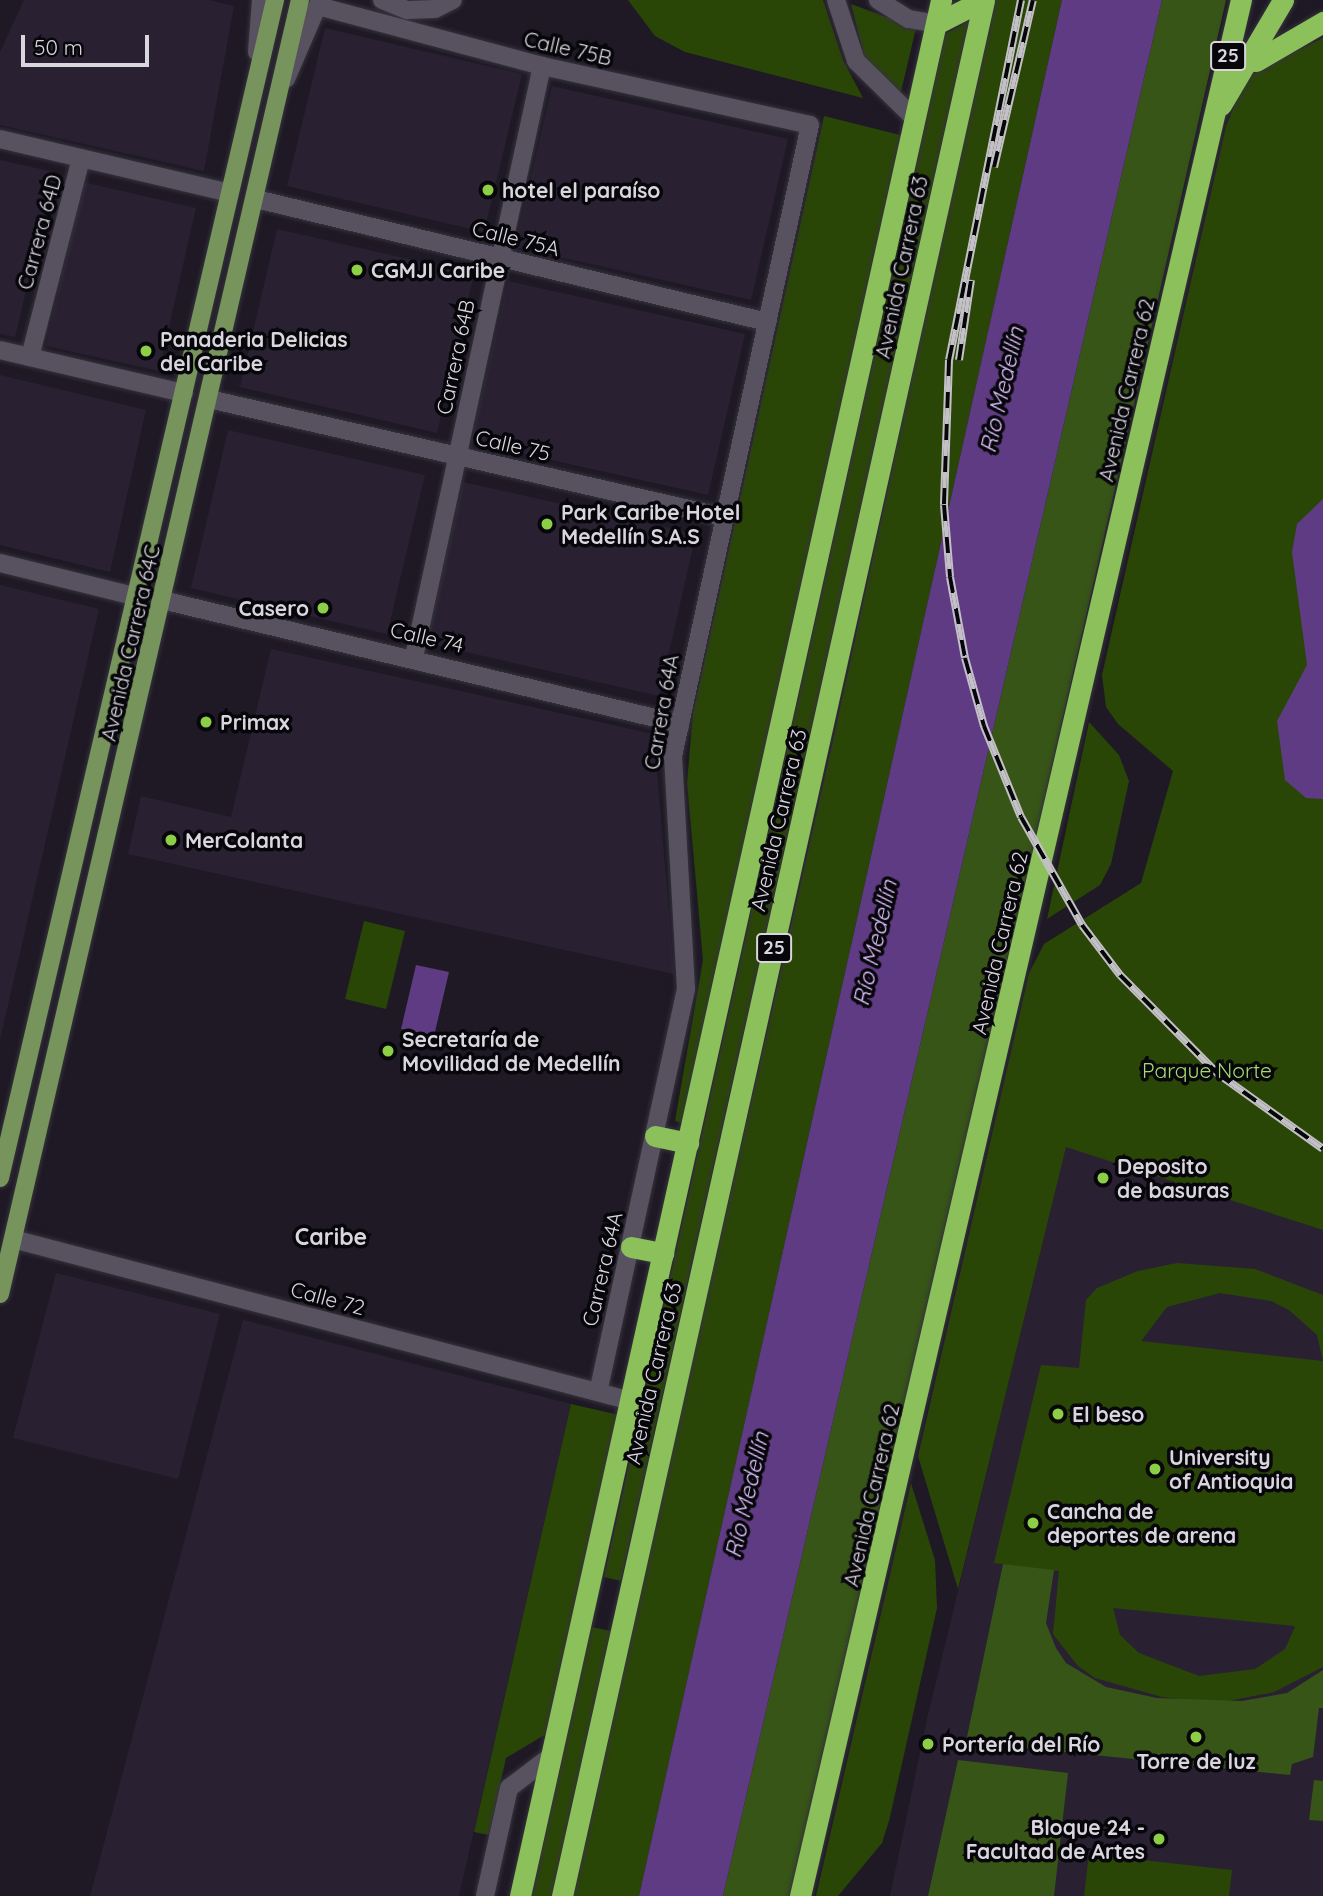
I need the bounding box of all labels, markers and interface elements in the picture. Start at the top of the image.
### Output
scale bar [24,21,152,65]
street label: Calle 75B [522,26,614,70]
text: 50 m [34,34,83,60]
road number: 25 [1209,40,1247,72]
street label: Carrera 64D [12,172,66,292]
street label: Avenida Carrera 63 [869,173,933,361]
place label: hotel el paraíso [502,177,660,203]
marker: hotel el paraíso [480,182,496,198]
street label: Calle 75A [470,215,562,261]
place label: CGMJI Caribe [371,257,505,283]
marker: CGMJI Caribe [349,262,365,278]
street label: Avenida Carrera 62 [1093,296,1159,484]
street label: Carrera 64B [431,297,479,417]
water label: Río Medellín [974,324,1030,456]
place label: Panaderia Delicias del Caribe [160,326,348,376]
marker: Panaderia Delicias del Caribe [138,343,154,359]
street label: Calle 75 [473,424,553,466]
place label: Park Caribe Hotel Medellín S.A.S [561,499,740,549]
marker: Park Caribe Hotel Medellín S.A.S [539,516,555,532]
street label: Avenida Carrera 64C [95,543,165,743]
place label: Casero [238,595,309,621]
marker: Casero [315,600,331,616]
street label: Calle 74 [388,616,466,658]
street label: Carrera 64A [638,652,684,772]
place label: Primax [220,709,290,735]
marker: Primax [198,714,214,730]
street label: Avenida Carrera 63 [745,726,811,914]
place label: MerColanta [185,827,303,853]
marker: MerColanta [163,832,179,848]
street label: Avenida Carrera 62 [966,849,1032,1037]
water label: Río Medellín [847,877,903,1009]
road number: 25 [755,932,793,964]
place label: Secretaría de Movilidad de Medellín [402,1026,620,1076]
marker: Secretaría de Movilidad de Medellín [380,1043,396,1059]
park label: Parque Norte [1142,1057,1272,1083]
place label: Deposito de basuras [1117,1153,1229,1203]
marker: Deposito de basuras [1095,1170,1111,1186]
street label: Carrera 64A [577,1209,627,1329]
district label: Caribe [295,1223,367,1251]
street label: Calle 72 [288,1276,368,1320]
street label: Avenida Carrera 63 [620,1279,686,1467]
street label: Avenida Carrera 62 [838,1401,904,1589]
place label: El beso [1072,1401,1144,1427]
marker: El beso [1050,1406,1066,1422]
water label: Río Medellín [719,1429,775,1561]
place label: University of Antioquia [1169,1444,1293,1494]
marker: University of Antioquia [1147,1461,1163,1477]
place label: Cancha de deportes de arena [1047,1498,1236,1548]
marker: Cancha de deportes de arena [1025,1515,1041,1531]
marker: Torre de luz [1188,1729,1204,1745]
place label: Portería del Río [942,1731,1100,1757]
marker: Portería del Río [920,1736,936,1752]
place label: Torre de luz [1136,1748,1256,1774]
place label: Bloque 24 - Facultad de Artes [966,1814,1145,1864]
marker: Bloque 24 - Facultad de Artes [1151,1831,1167,1847]

